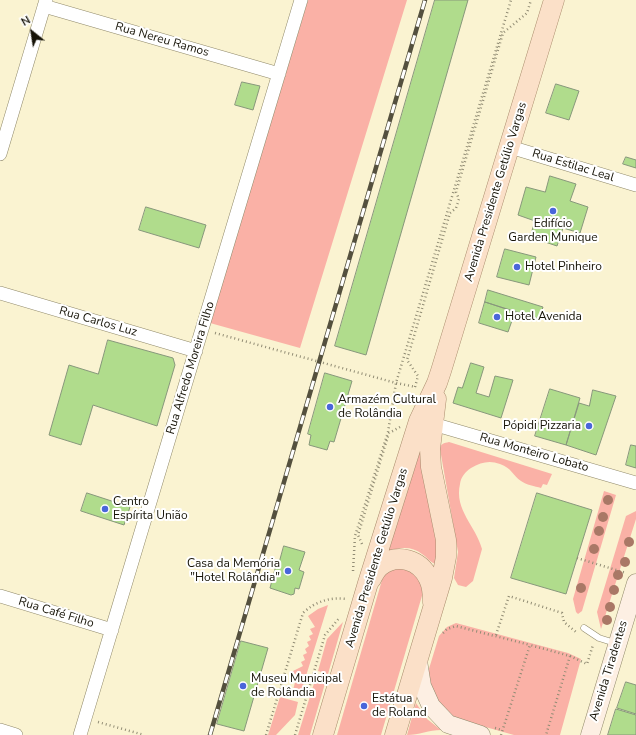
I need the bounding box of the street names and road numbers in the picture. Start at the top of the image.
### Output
street label: Rua Nereu Ramos [113,20,211,60]
street label: Avenida Presidente Getúlio Vargas [462,101,530,283]
street label: Rua Estilac Leal [530,147,616,185]
street label: Rua Alfredo Moreira Filho [164,300,218,436]
street label: Rua Carlos Luz [57,304,139,340]
street label: Rua Monteiro Lobato [478,431,590,475]
street label: Avenida Presidente Getúlio Vargas [343,467,411,649]
street label: Rua Café Filho [17,595,95,631]
street label: Avenida Tiradentes [587,619,631,723]

